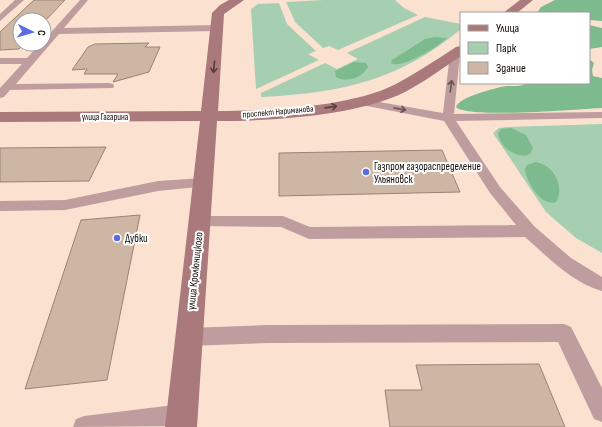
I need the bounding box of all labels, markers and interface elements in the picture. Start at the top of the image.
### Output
north arrow [12,12,52,52]
legend [460,12,590,84]
text: Улица [496,21,520,36]
text: С [35,29,48,37]
text: Парк [496,41,517,56]
one-way arrow [210,60,217,73]
text: Здание [496,61,526,76]
one-way arrow [448,80,455,93]
street label: проспект Нариманова [242,103,314,121]
one-way arrow [325,103,338,111]
one-way arrow [393,105,406,113]
street label: улица Гагарина [82,112,128,123]
place label: Газпром газораспределение Ульяновск [374,160,481,186]
marker: Газпром газораспределение Ульяновск [361,167,371,177]
street label: улица Кролюницкого [184,231,206,311]
place label: Дубки [125,232,148,245]
marker: Дубки [112,233,122,243]

